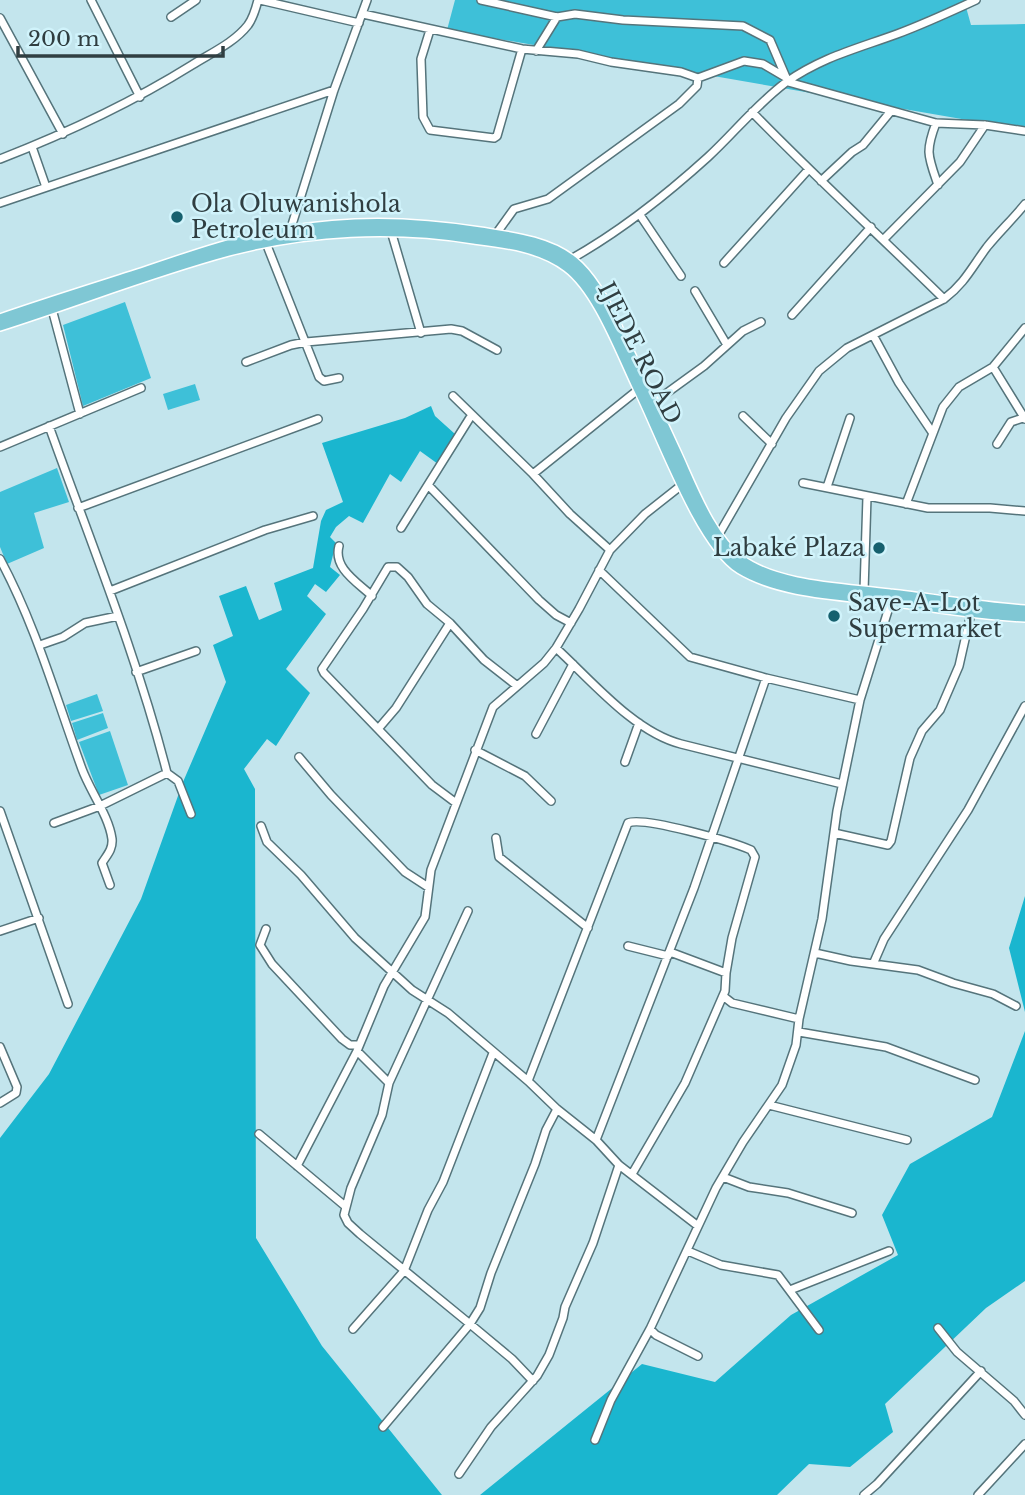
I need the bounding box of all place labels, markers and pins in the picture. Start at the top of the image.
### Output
place label: Ola Oluwanishola Petroleum [191,190,401,244]
marker: Ola Oluwanishola Petroleum [169,209,185,225]
place label: Labaké Plaza [713,534,865,562]
marker: Labaké Plaza [871,540,887,556]
place label: Save-A-Lot Supermarket [848,589,1002,643]
marker: Save-A-Lot Supermarket [826,608,842,624]

